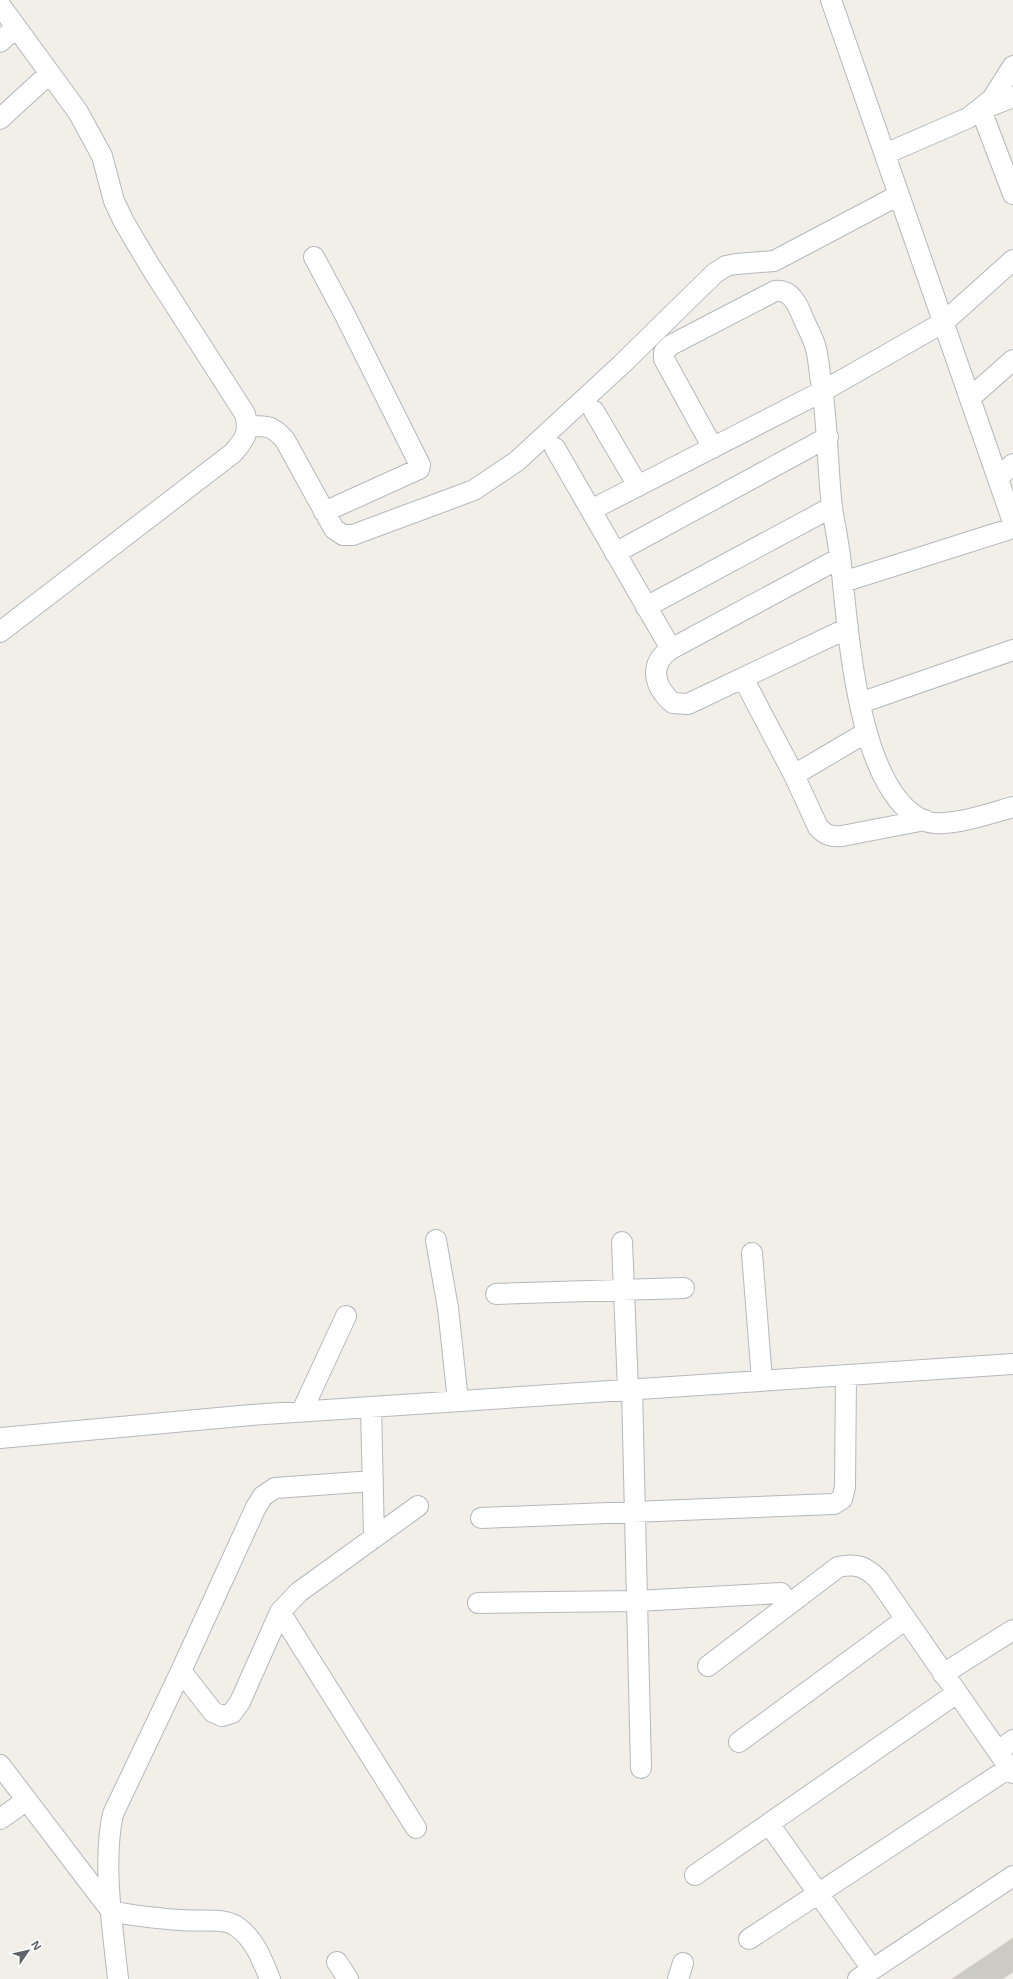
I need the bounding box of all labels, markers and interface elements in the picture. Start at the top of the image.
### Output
north arrow [8,1931,48,1971]
text: N [28,1937,45,1953]

